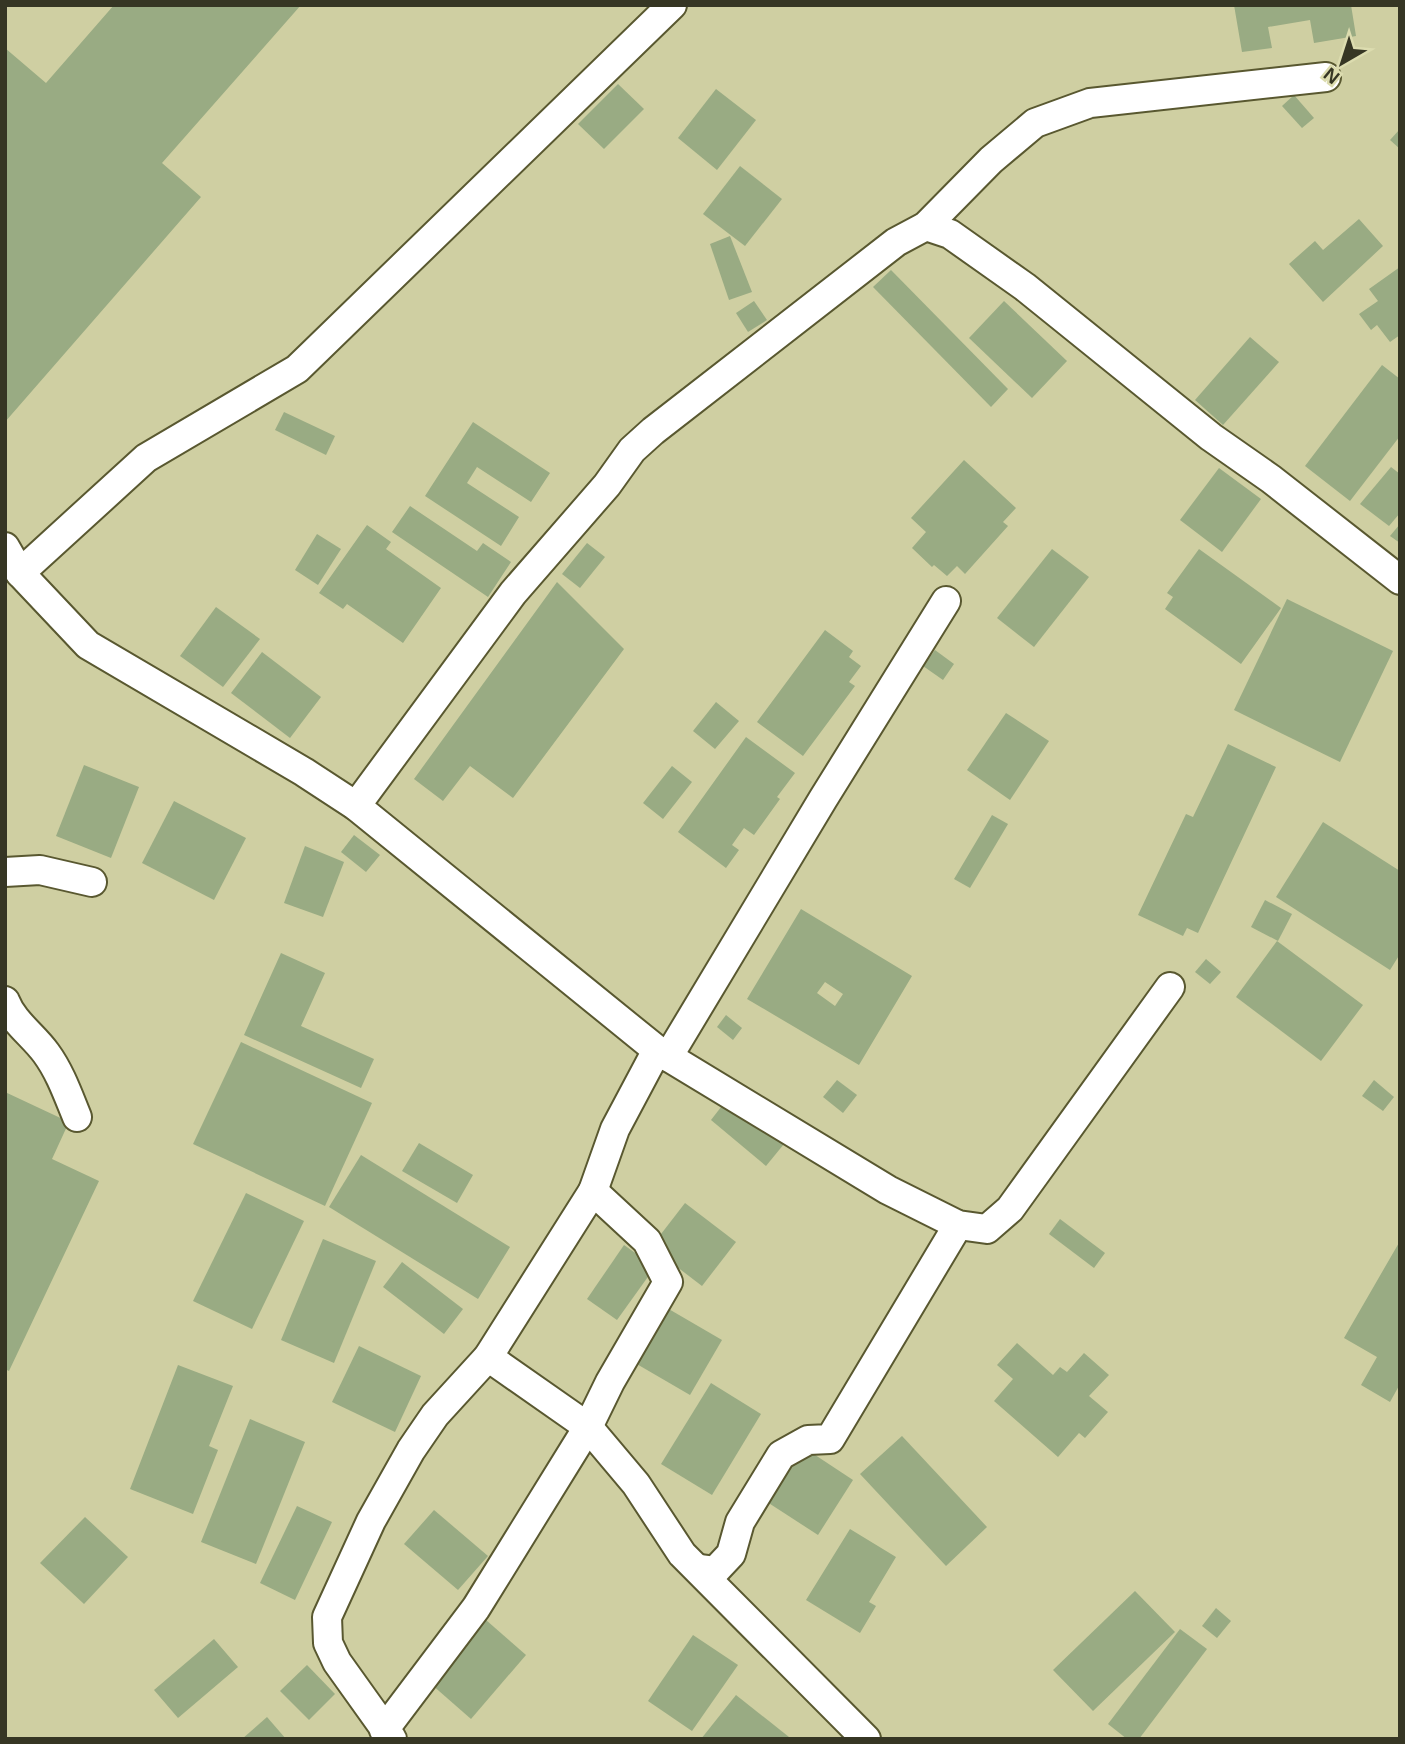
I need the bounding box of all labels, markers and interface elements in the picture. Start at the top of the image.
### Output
north arrow [1307,28,1377,98]
text: N [1320,63,1344,88]

